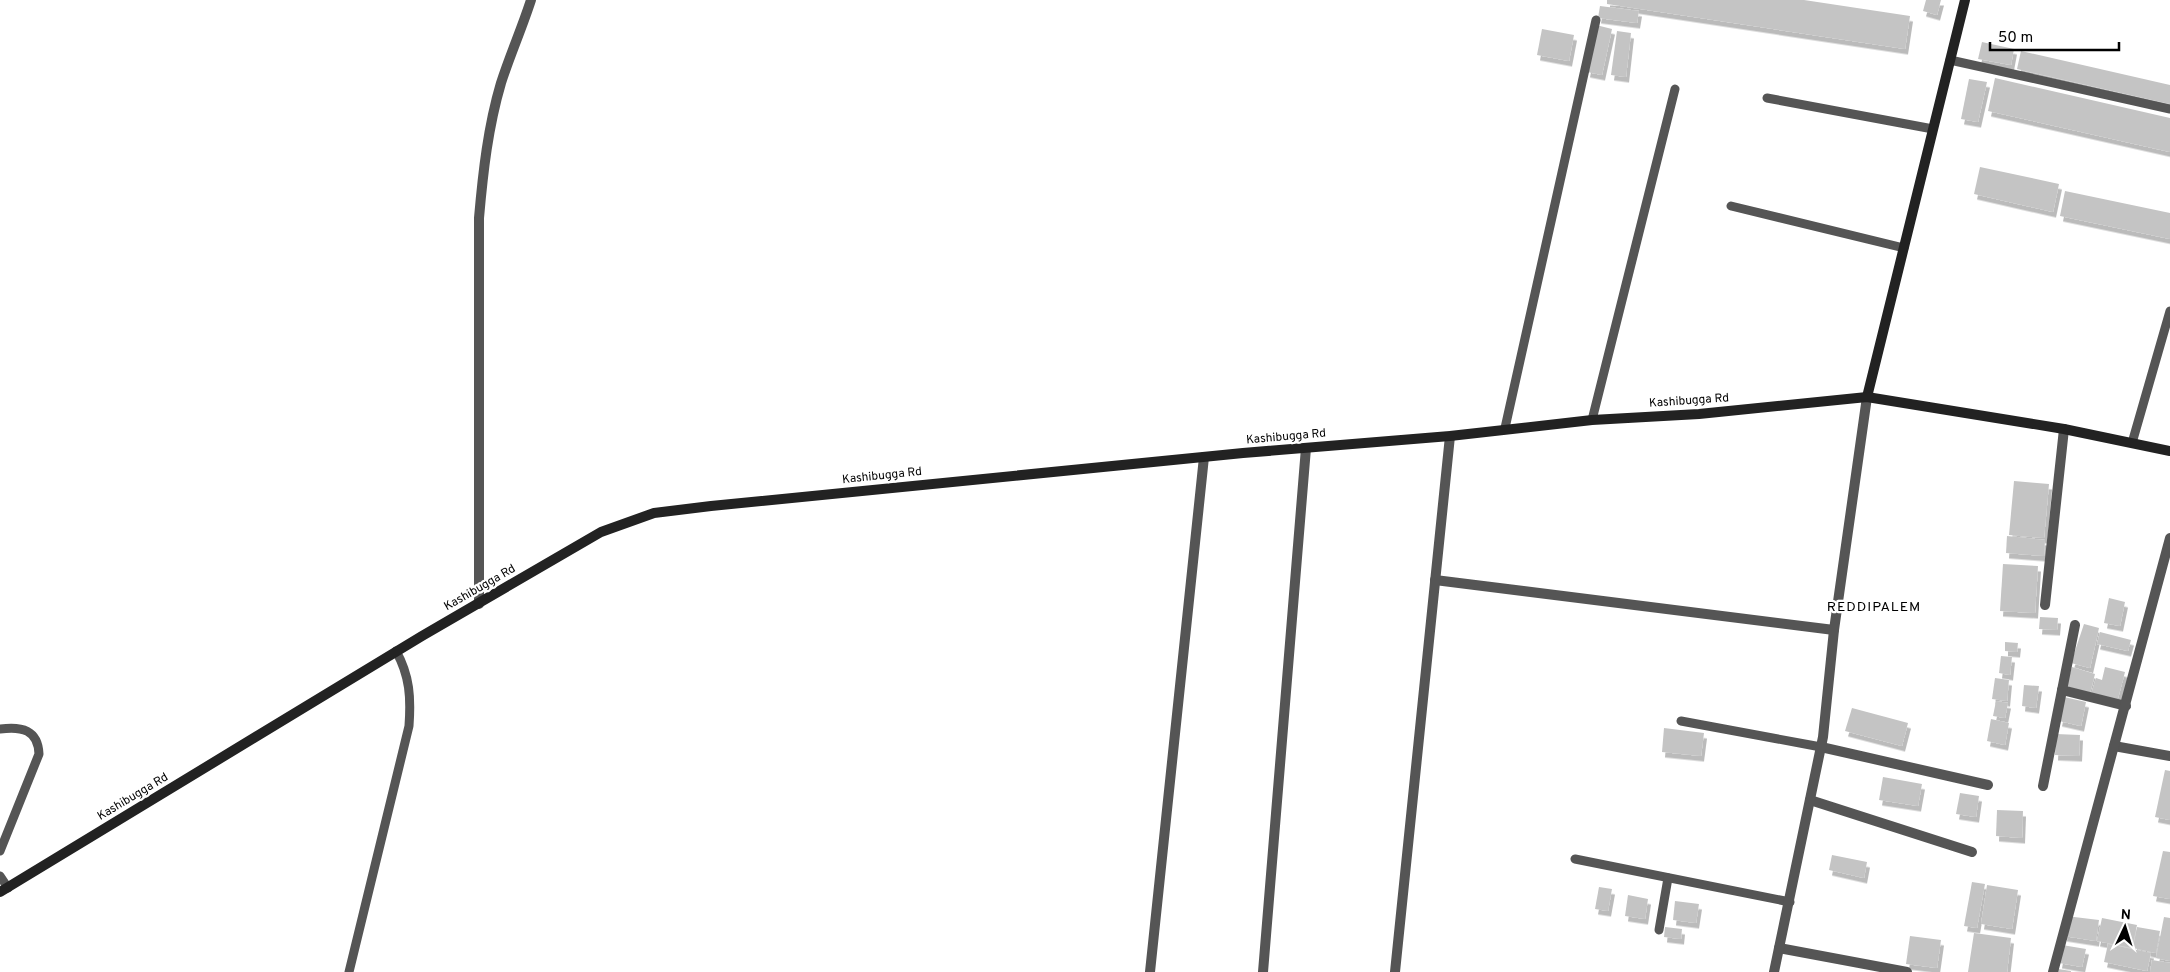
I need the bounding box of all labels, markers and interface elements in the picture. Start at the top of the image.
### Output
scale bar [1990,20,2119,52]
text: 50 m [1998,29,2033,48]
street label: Kashibugga Rd [1649,390,1729,412]
street label: Kashibugga Rd [1245,426,1327,448]
street label: Kashibugga Rd [841,464,923,488]
street label: Kashibugga Rd [441,561,519,615]
district label: REDDIPALEM [1827,599,1921,616]
street label: Kashibugga Rd [95,770,171,824]
north arrow [2100,902,2150,952]
text: N [2120,907,2131,924]

